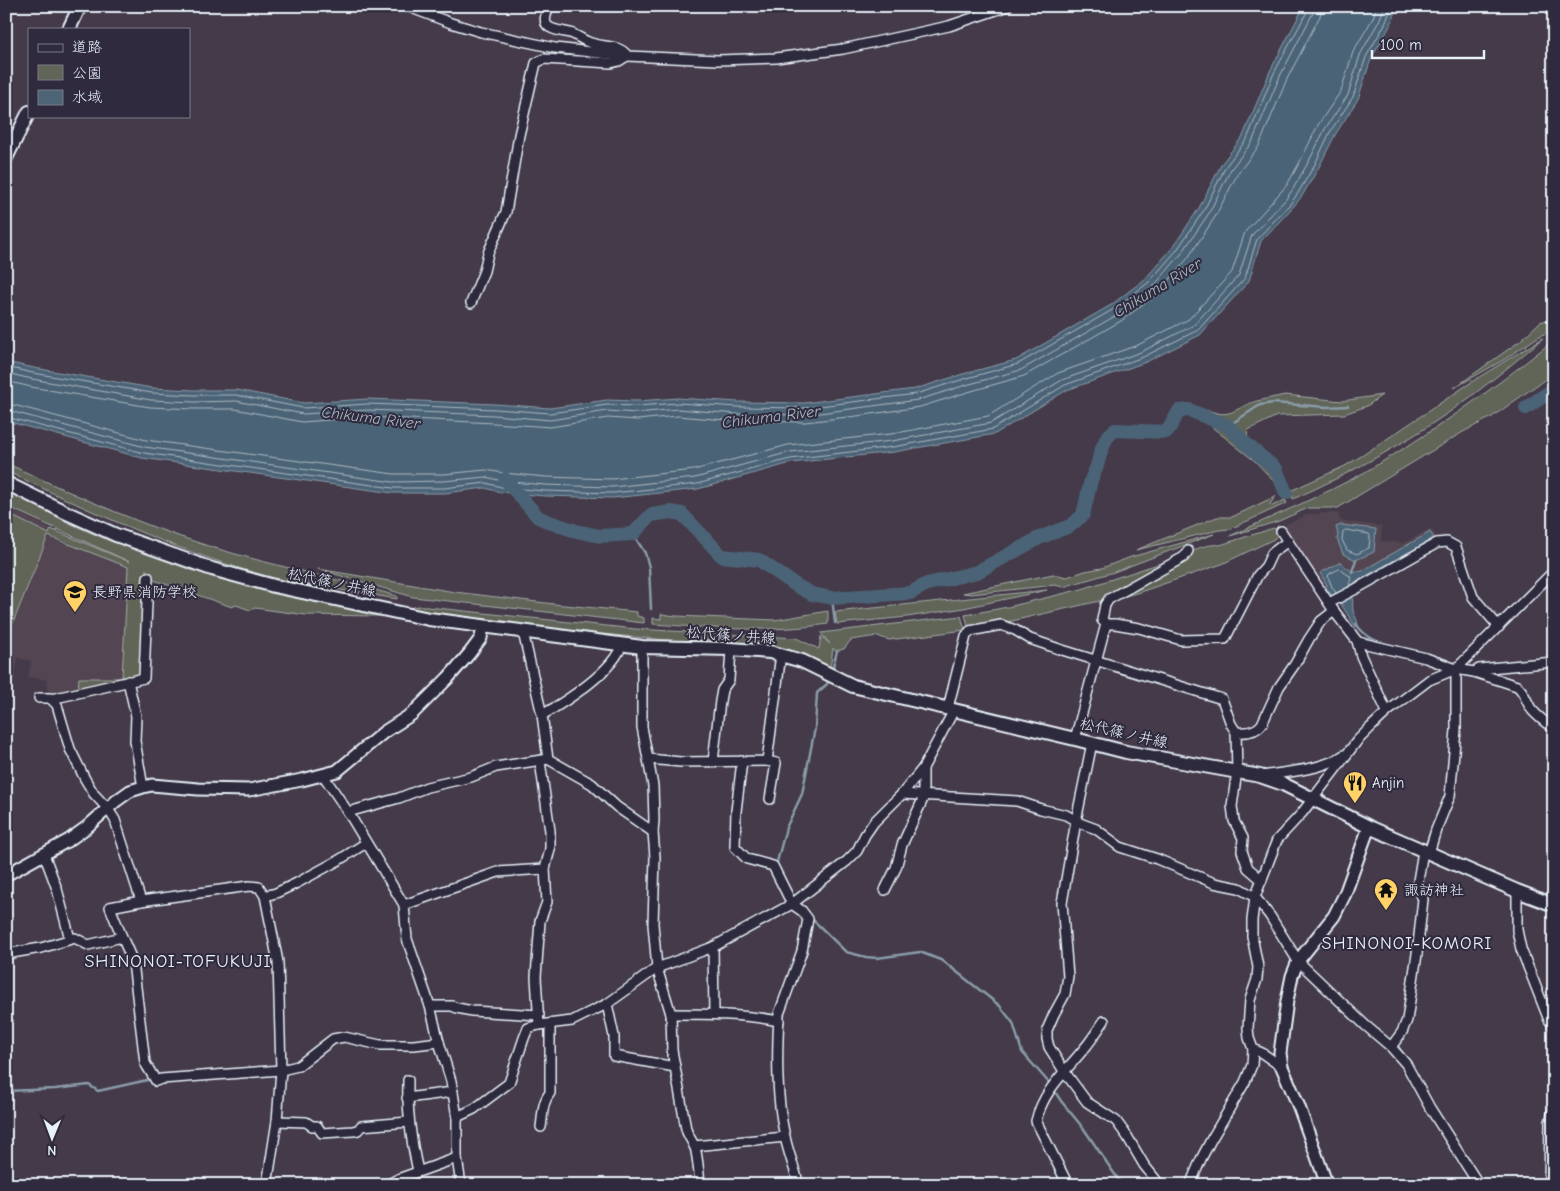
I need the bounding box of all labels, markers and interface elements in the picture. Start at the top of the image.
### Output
legend [28,28,190,118]
scale bar [1372,28,1485,60]
text: 100 m [1380,36,1422,54]
text: 道路 [72,38,102,56]
text: 公園 [72,64,102,82]
text: 水域 [72,88,102,106]
water label: Chikuma River [1110,254,1205,321]
water label: Chikuma River [721,402,822,432]
water label: Chikuma River [321,403,422,433]
street label: 松代篠ノ井線 [286,564,378,600]
school or university icon: 長野県消防学校 [62,579,88,613]
place label: 長野県消防学校 [92,583,197,601]
street label: 松代篠ノ井線 [685,623,777,647]
street label: 松代篠ノ井線 [1078,714,1170,752]
restaurant icon: Anjin [1342,770,1368,804]
place label: Anjin [1372,774,1404,792]
temple icon: 諏訪神社 [1373,877,1399,911]
place label: 諏訪神社 [1404,881,1464,899]
district label: SHINONOI-KOMORI [1322,933,1492,954]
district label: SHINONOI-TOFUKUJI [84,951,272,972]
north arrow [28,1114,78,1164]
text: N [47,1142,56,1159]

